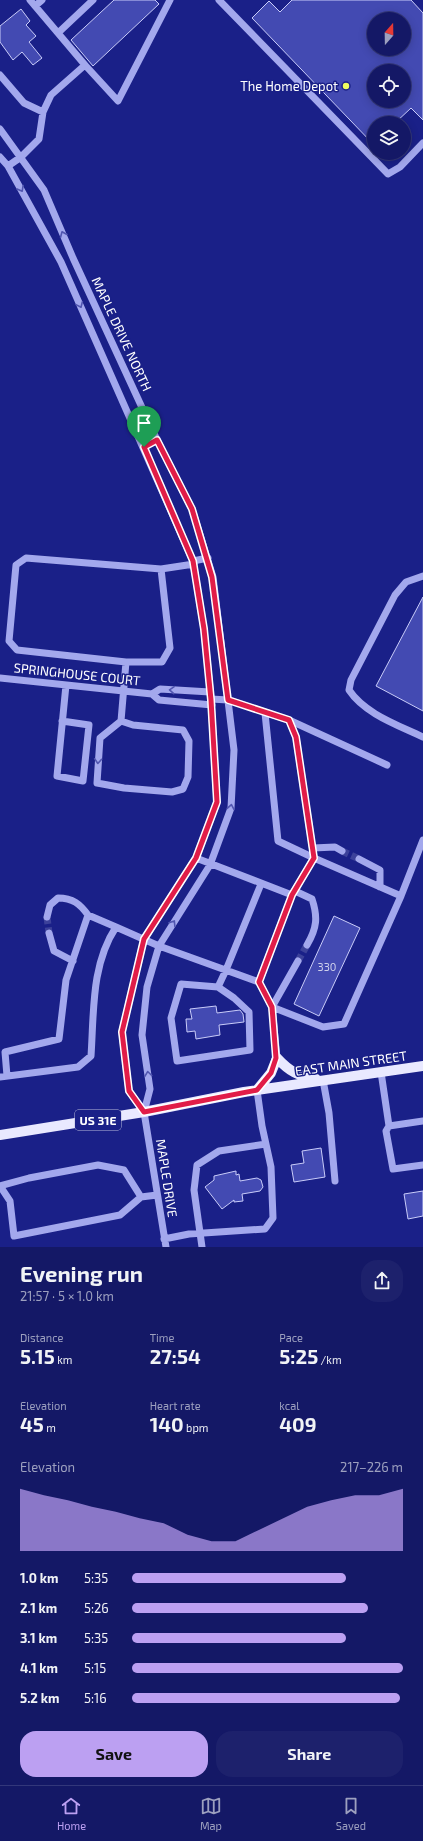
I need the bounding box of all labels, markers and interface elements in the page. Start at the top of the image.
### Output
north arrow [367,12,411,56]
map controls [367,12,411,160]
button: locate [367,64,411,108]
place label: The Home Depot [240,78,338,94]
marker: The Home Depot [341,81,351,91]
button: layers [367,116,411,160]
one-way arrow [16,185,23,193]
one-way arrow [60,231,68,239]
street label: MAPLE DRIVE NORTH [89,274,155,394]
one-way arrow [75,301,83,308]
pin [127,406,161,447]
icon: arrive [133,412,155,434]
street label: SPRINGHOUSE COURT [13,659,142,689]
one-way arrow [169,685,175,694]
one-way arrow [94,758,103,764]
one-way arrow [226,804,234,810]
one-way arrow [169,920,176,927]
house number: 330 [318,960,336,973]
street label: EAST MAIN STREET [294,1047,408,1079]
one-way arrow [144,1071,153,1077]
road number: US 31E [75,1110,121,1130]
street label: MAPLE DRIVE [153,1138,181,1218]
text: Evening run [20,1260,143,1286]
button: share [361,1260,403,1302]
text: 21:57 · 5 × 1.0 km [20,1288,114,1304]
text: Distance [20,1331,63,1344]
text: Time [150,1331,174,1344]
text: Pace [279,1331,303,1344]
text: 5.15 [20,1344,55,1368]
text: 27:54 [150,1344,201,1368]
text: 5:25 [279,1344,318,1368]
text: km [55,1353,72,1366]
text: /km [318,1353,342,1366]
text: Elevation [20,1399,67,1412]
text: Heart rate [150,1399,201,1412]
text: kcal [279,1399,299,1412]
text: 45 [20,1412,44,1436]
text: 140 [150,1412,184,1436]
text: 409 [279,1412,317,1436]
text: m [44,1421,56,1434]
text: bpm [184,1421,208,1434]
text: Elevation [20,1459,75,1475]
text: 217–226 m [340,1459,403,1475]
text: 1.0 km [20,1570,59,1586]
text: 5:35 [84,1570,108,1586]
text: 2.1 km [20,1600,57,1616]
text: 5:26 [84,1600,109,1616]
text: 3.1 km [20,1630,57,1646]
text: 5:35 [84,1630,108,1646]
text: 4.1 km [20,1660,58,1676]
text: 5:15 [84,1660,106,1676]
text: 5.2 km [20,1690,59,1706]
text: 5:16 [84,1690,107,1706]
button: Save [20,1731,208,1777]
button: Share [216,1731,403,1777]
tab: Home [57,1795,86,1832]
tab: Map [200,1795,222,1832]
tab: Saved [336,1795,366,1832]

